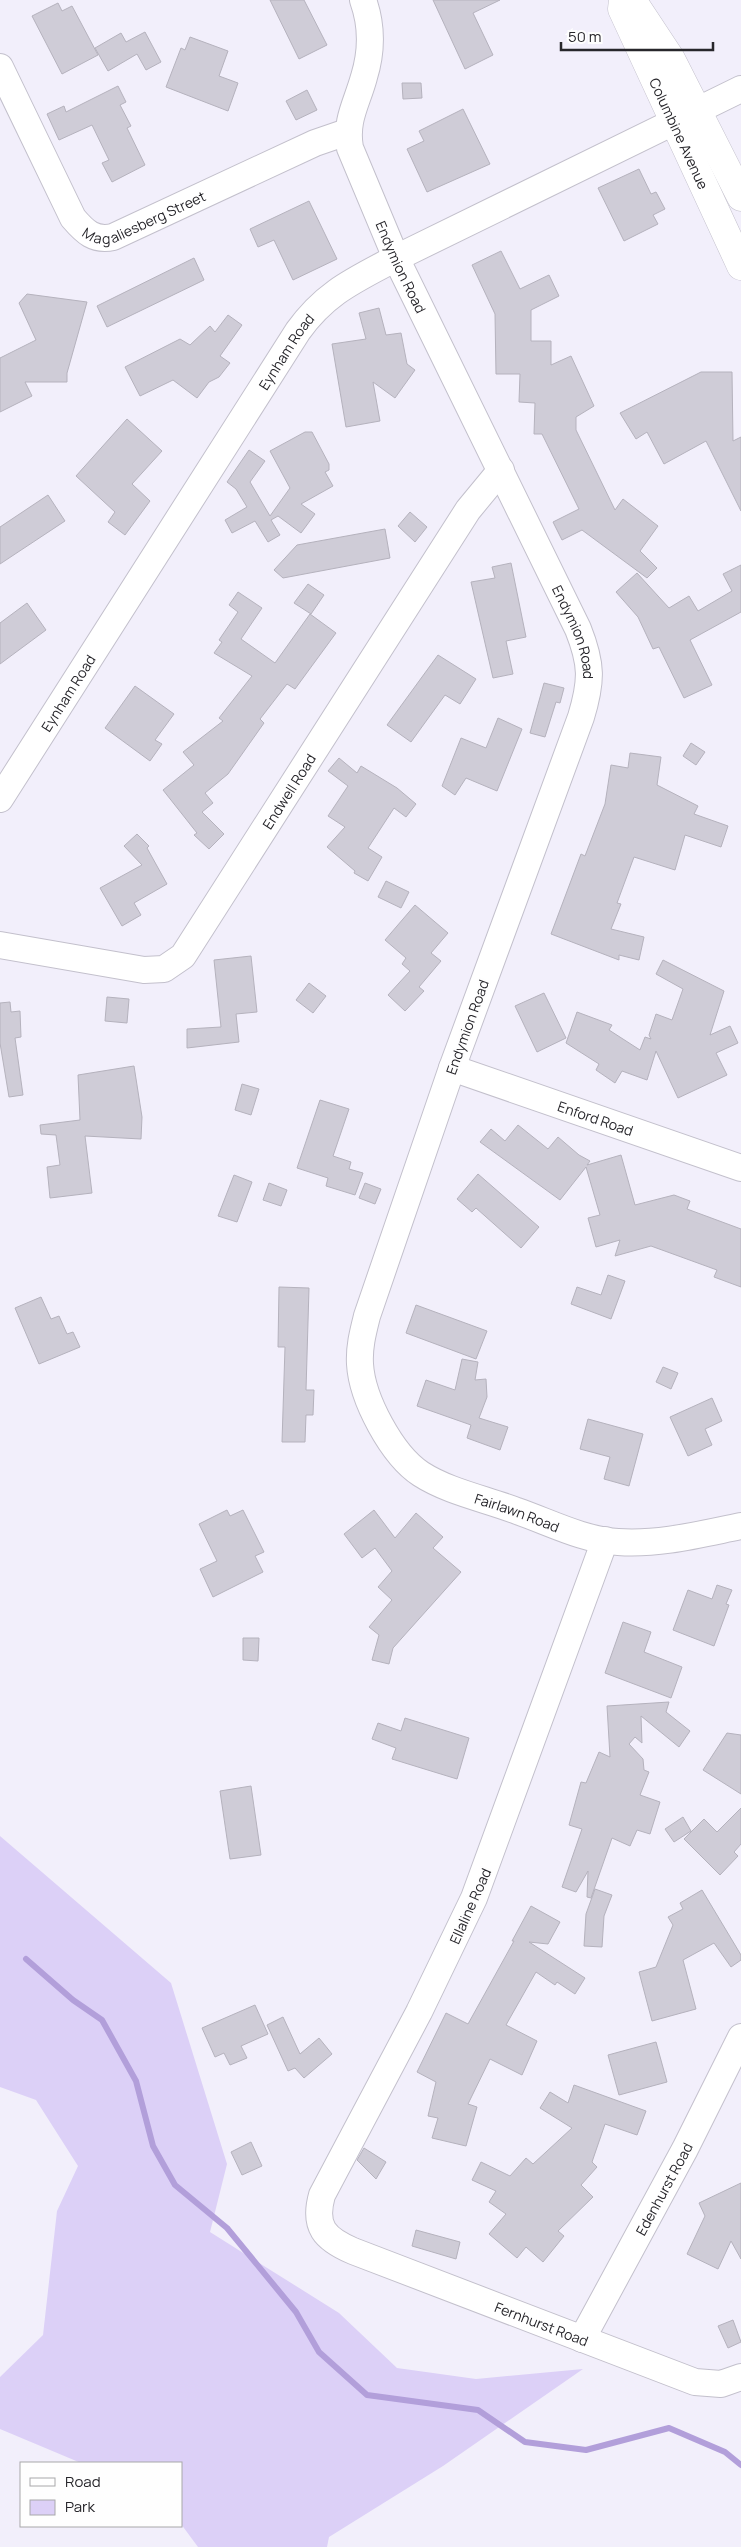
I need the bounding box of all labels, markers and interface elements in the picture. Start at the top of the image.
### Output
scale bar [561,20,714,52]
text: 50 m [568,26,602,47]
street label: Columbine Avenue [646,75,714,192]
street label: Magaliesberg Street [79,186,209,248]
street label: Endymion Road [372,218,431,316]
street label: Eynham Road [254,309,318,393]
street label: Endymion Road [548,582,598,679]
street label: Eynham Road [36,651,99,735]
street label: Endwell Road [257,750,320,832]
street label: Endymion Road [441,977,493,1077]
street label: Enford Road [555,1096,636,1140]
street label: Fairlawn Road [473,1488,562,1536]
street label: Ellaline Road [445,1865,495,1947]
street label: Edenhurst Road [631,2139,696,2238]
street label: Fernhurst Road [492,2297,591,2350]
legend [20,2462,182,2527]
text: Road [65,2471,101,2492]
text: Park [65,2496,95,2517]

